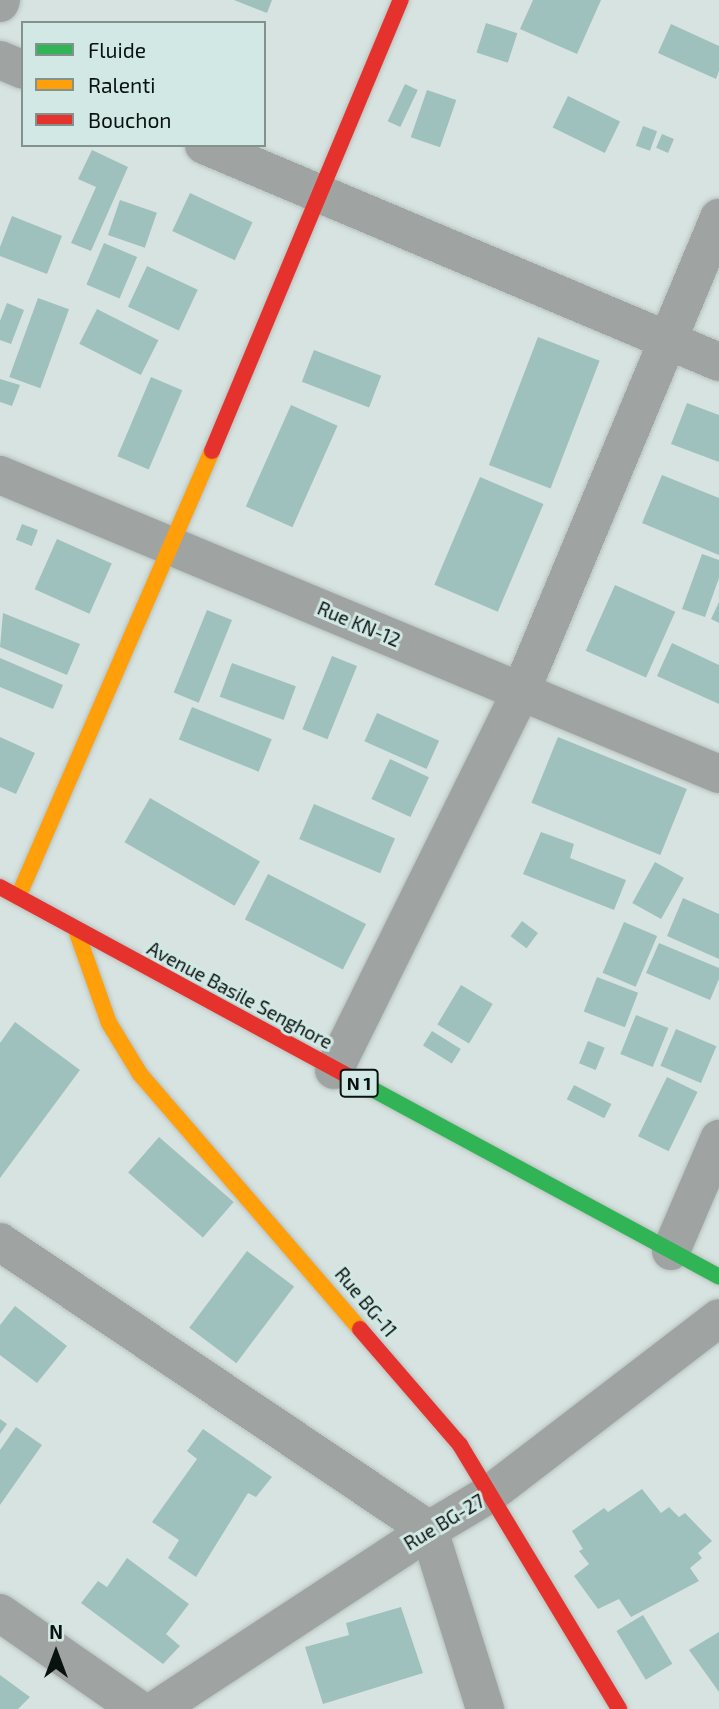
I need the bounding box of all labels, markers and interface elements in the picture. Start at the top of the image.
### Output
legend [21,21,266,147]
text: Fluide [88,37,146,62]
text: Ralenti [88,72,155,97]
text: Bouchon [88,107,172,132]
street label: Rue KN-12 [314,596,404,652]
street label: Avenue Basile Senghore [143,936,337,1054]
road number: N 1 [338,1068,380,1098]
street label: Rue BG-11 [330,1263,402,1341]
street label: Rue BG-27 [400,1489,488,1555]
north arrow [21,1618,91,1688]
text: N [49,1620,63,1643]

